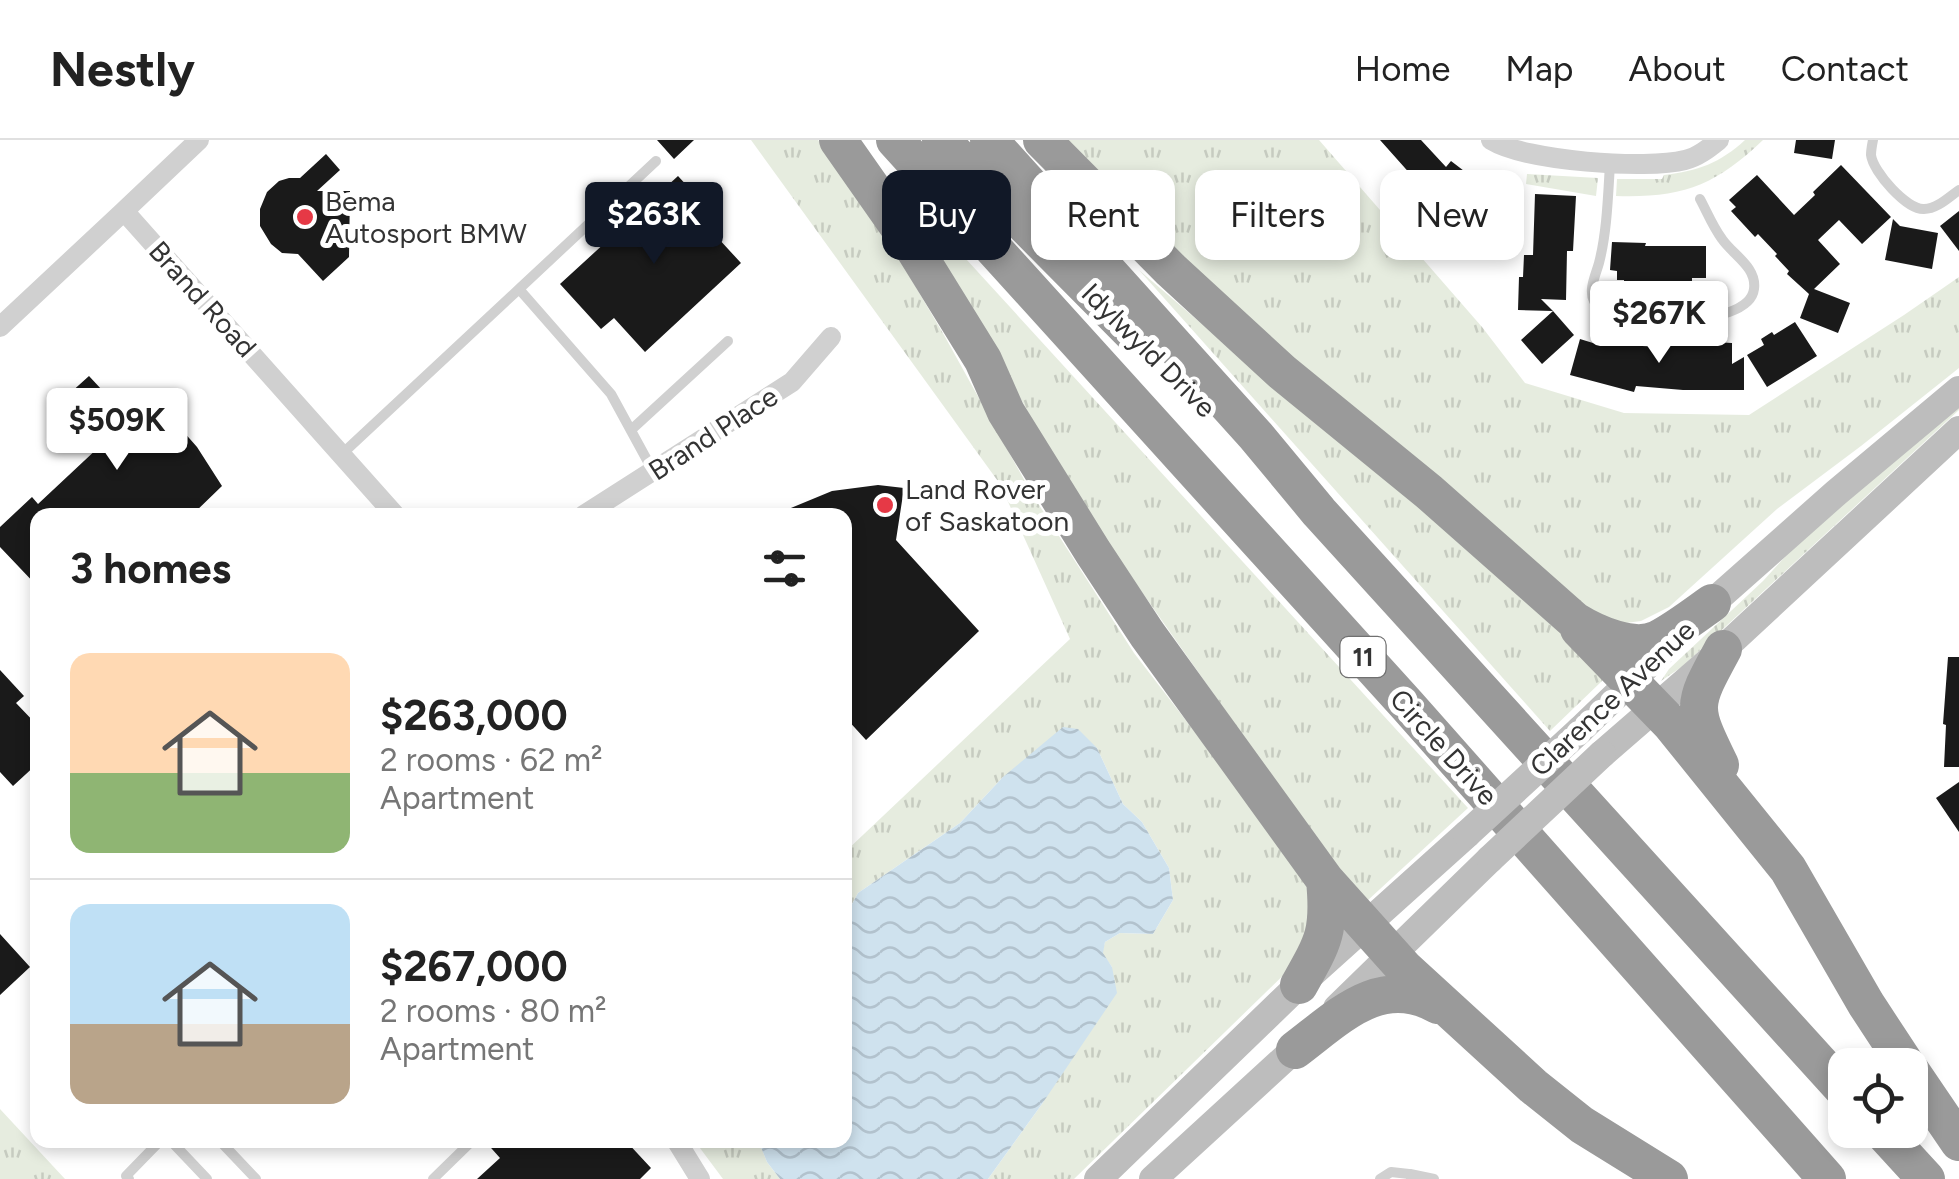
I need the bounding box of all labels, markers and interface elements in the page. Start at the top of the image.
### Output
text: Nestly [50,40,195,98]
text: Home [1355,48,1450,90]
text: Map [1505,48,1574,90]
text: About [1629,48,1726,90]
text: Contact [1781,48,1909,90]
chip: Buy [882,170,1011,260]
chip: Rent [1031,170,1175,260]
chip: Filters [1195,170,1360,260]
chip: New [1380,170,1524,260]
pin: $263K [584,182,724,267]
place label: Bema Autosport BMW [325,184,527,250]
text: $263K [607,195,701,233]
marker: Bema Autosport BMW [294,206,316,228]
street label: Brand Road [142,234,264,364]
street label: Idylwyld Drive [1075,276,1223,424]
pin: $267K [1589,281,1729,366]
text: $267K [1612,294,1706,332]
street label: Brand Place [642,379,784,487]
pin: $509K [47,388,187,473]
text: $509K [69,401,165,439]
place label: Land Rover of Saskatoon [905,472,1069,538]
marker: Land Rover of Saskatoon [874,494,896,516]
icon: filters [757,541,812,596]
text: 3 homes [70,543,231,594]
street label: Clarence Avenue [1522,613,1702,783]
road number: 11 [1340,637,1386,677]
street label: Circle Drive [1383,682,1505,812]
text: $263,000 [380,690,568,741]
icon: home [150,693,270,813]
text: 2 rooms · 62 m² [380,741,603,779]
text: Apartment [380,779,534,817]
text: $267,000 [380,941,568,992]
icon: home [150,944,270,1064]
text: 2 rooms · 80 m² [380,992,607,1030]
text: Apartment [380,1030,534,1068]
map controls [1828,1048,1928,1148]
button: locate [1828,1048,1928,1148]

